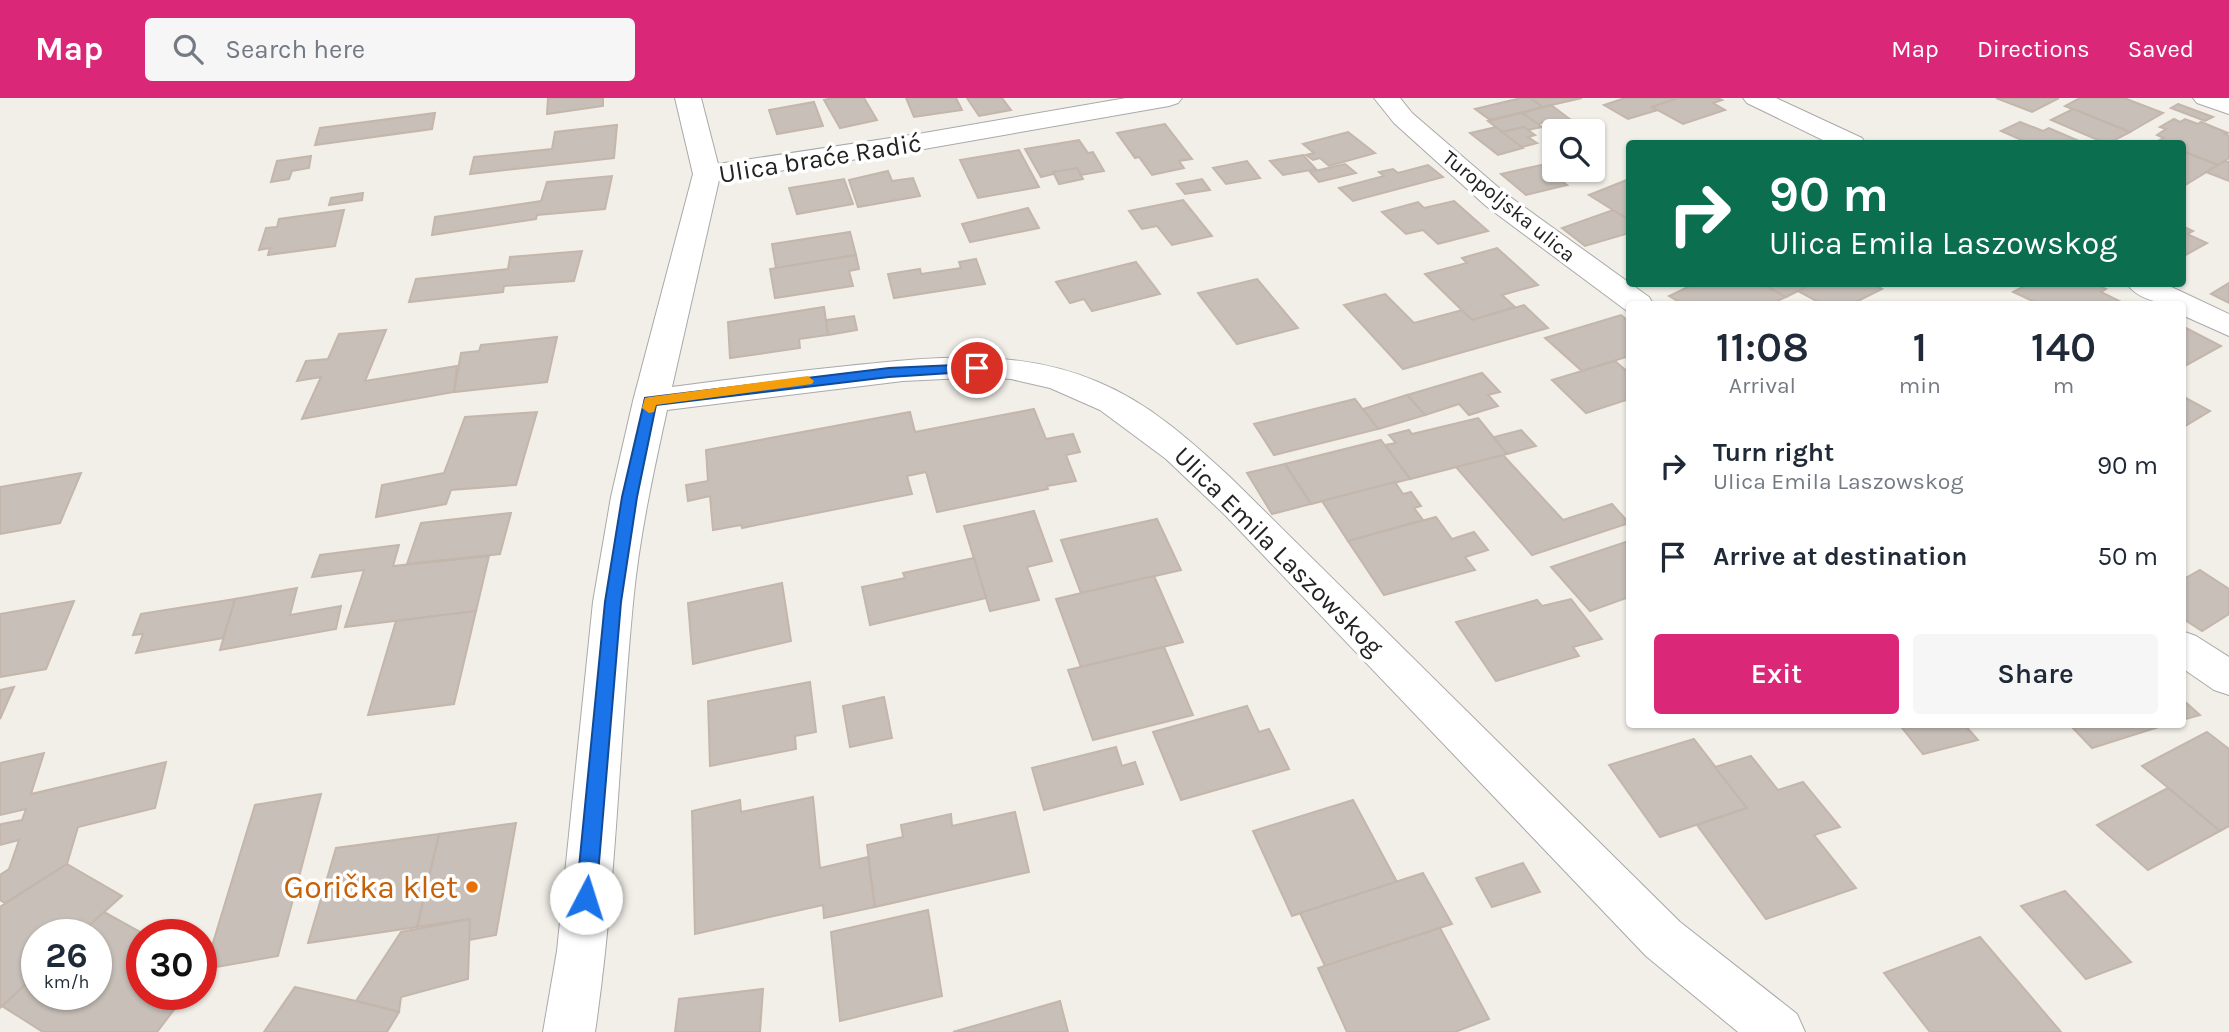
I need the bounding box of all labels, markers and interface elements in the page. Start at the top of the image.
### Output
search box [145,18,635,81]
text: Map [35,30,103,68]
icon: search [169,30,207,68]
text: Search here [225,34,365,65]
text: Map [1891,35,1939,63]
text: Directions [1977,35,2090,63]
text: Saved [2128,35,2194,63]
map controls [1542,119,1605,182]
button: search [1542,119,1605,182]
street label: Ulica braće Radić [717,127,924,190]
street label: Turopoljska ulica [1438,145,1580,267]
text: 90 m [1769,166,1889,223]
icon: right [1654,168,1745,259]
text: Ulica Emila Laszowskog [1769,225,2117,262]
text: 11:08 [1716,322,1809,372]
text: 1 [1913,322,1927,372]
text: 140 [2031,322,2096,372]
pin [947,338,1007,398]
icon: arrive [958,349,996,387]
text: Arrival [1729,372,1796,399]
text: min [1899,372,1941,399]
text: m [2053,372,2074,399]
text: Turn right [1713,437,1834,468]
street label: Ulica Emila Laszowskog [1168,440,1390,663]
icon: right [1654,447,1692,485]
text: 90 m [2097,450,2158,481]
text: Ulica Emila Laszowskog [1713,468,1963,495]
icon: arrive [1654,538,1692,576]
text: Arrive at destination [1713,541,1967,572]
text: 50 m [2097,541,2158,572]
button: Exit [1654,634,1899,714]
button: Share [1913,634,2158,714]
position arrow [549,861,623,935]
place label: Gorička klet [284,869,458,906]
marker: Gorička klet [464,879,480,895]
speed limit sign: 30 [126,919,217,1010]
text: 26 [45,935,88,976]
text: km/h [44,971,89,993]

